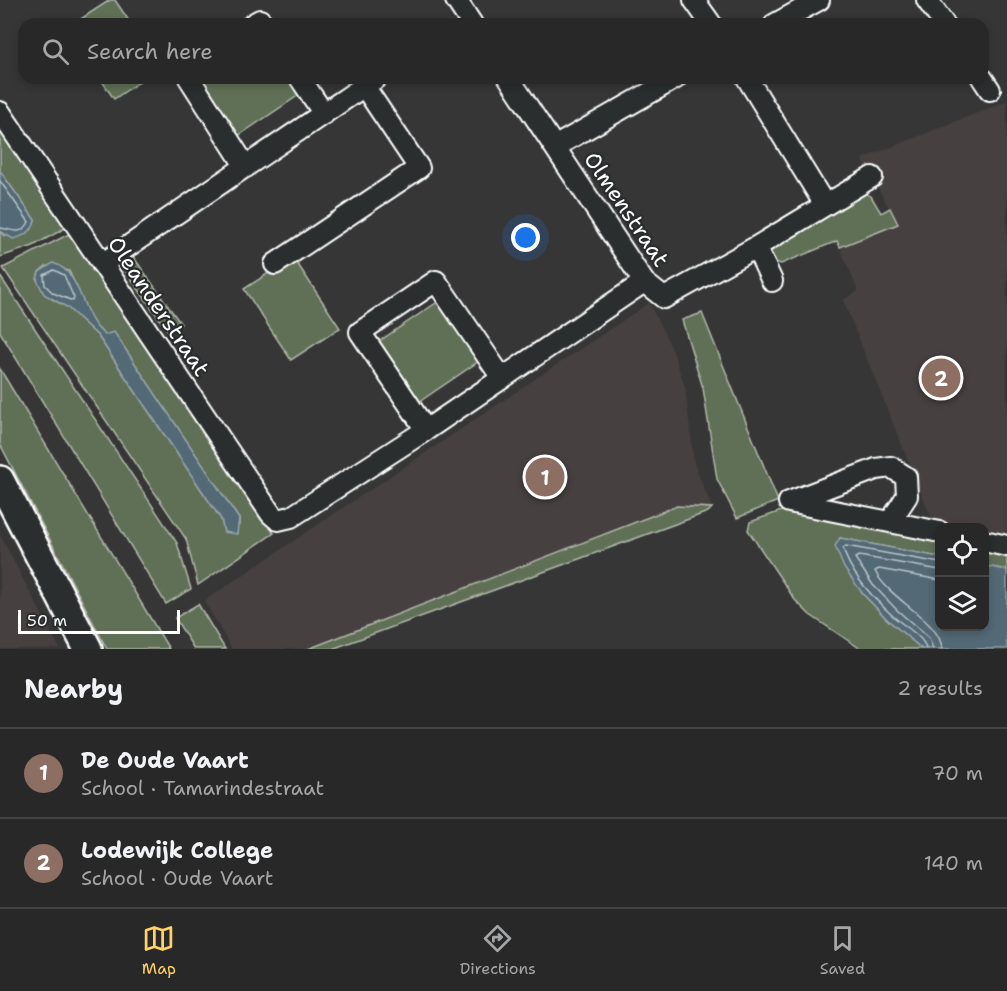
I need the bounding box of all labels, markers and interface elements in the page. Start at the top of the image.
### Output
search box [18,18,989,84]
icon: search [39,35,72,68]
text: Search here [87,37,213,66]
street label: Olmenstraat [577,146,676,272]
your location [511,223,540,252]
street label: Oleanderstraat [101,231,216,382]
pin: 2 [922,356,960,400]
pin: 1 [526,454,564,500]
map controls [935,523,989,631]
button: locate [935,523,989,577]
button: layers [935,577,989,631]
scale bar [18,607,180,634]
text: 50 m [27,610,67,631]
text: Nearby [24,671,123,706]
text: 2 results [897,675,983,701]
text: De Oude Vaart [81,746,249,775]
text: 1 [39,760,48,786]
text: 70 m [931,760,983,786]
text: School · Tamarindestraat [81,775,324,801]
text: Lodewijk College [81,836,273,865]
text: 2 [37,850,51,876]
text: 140 m [924,850,983,876]
text: School · Oude Vaart [81,865,274,891]
tab: Map [142,922,176,979]
tab: Directions [460,922,536,979]
tab: Saved [820,922,865,979]

